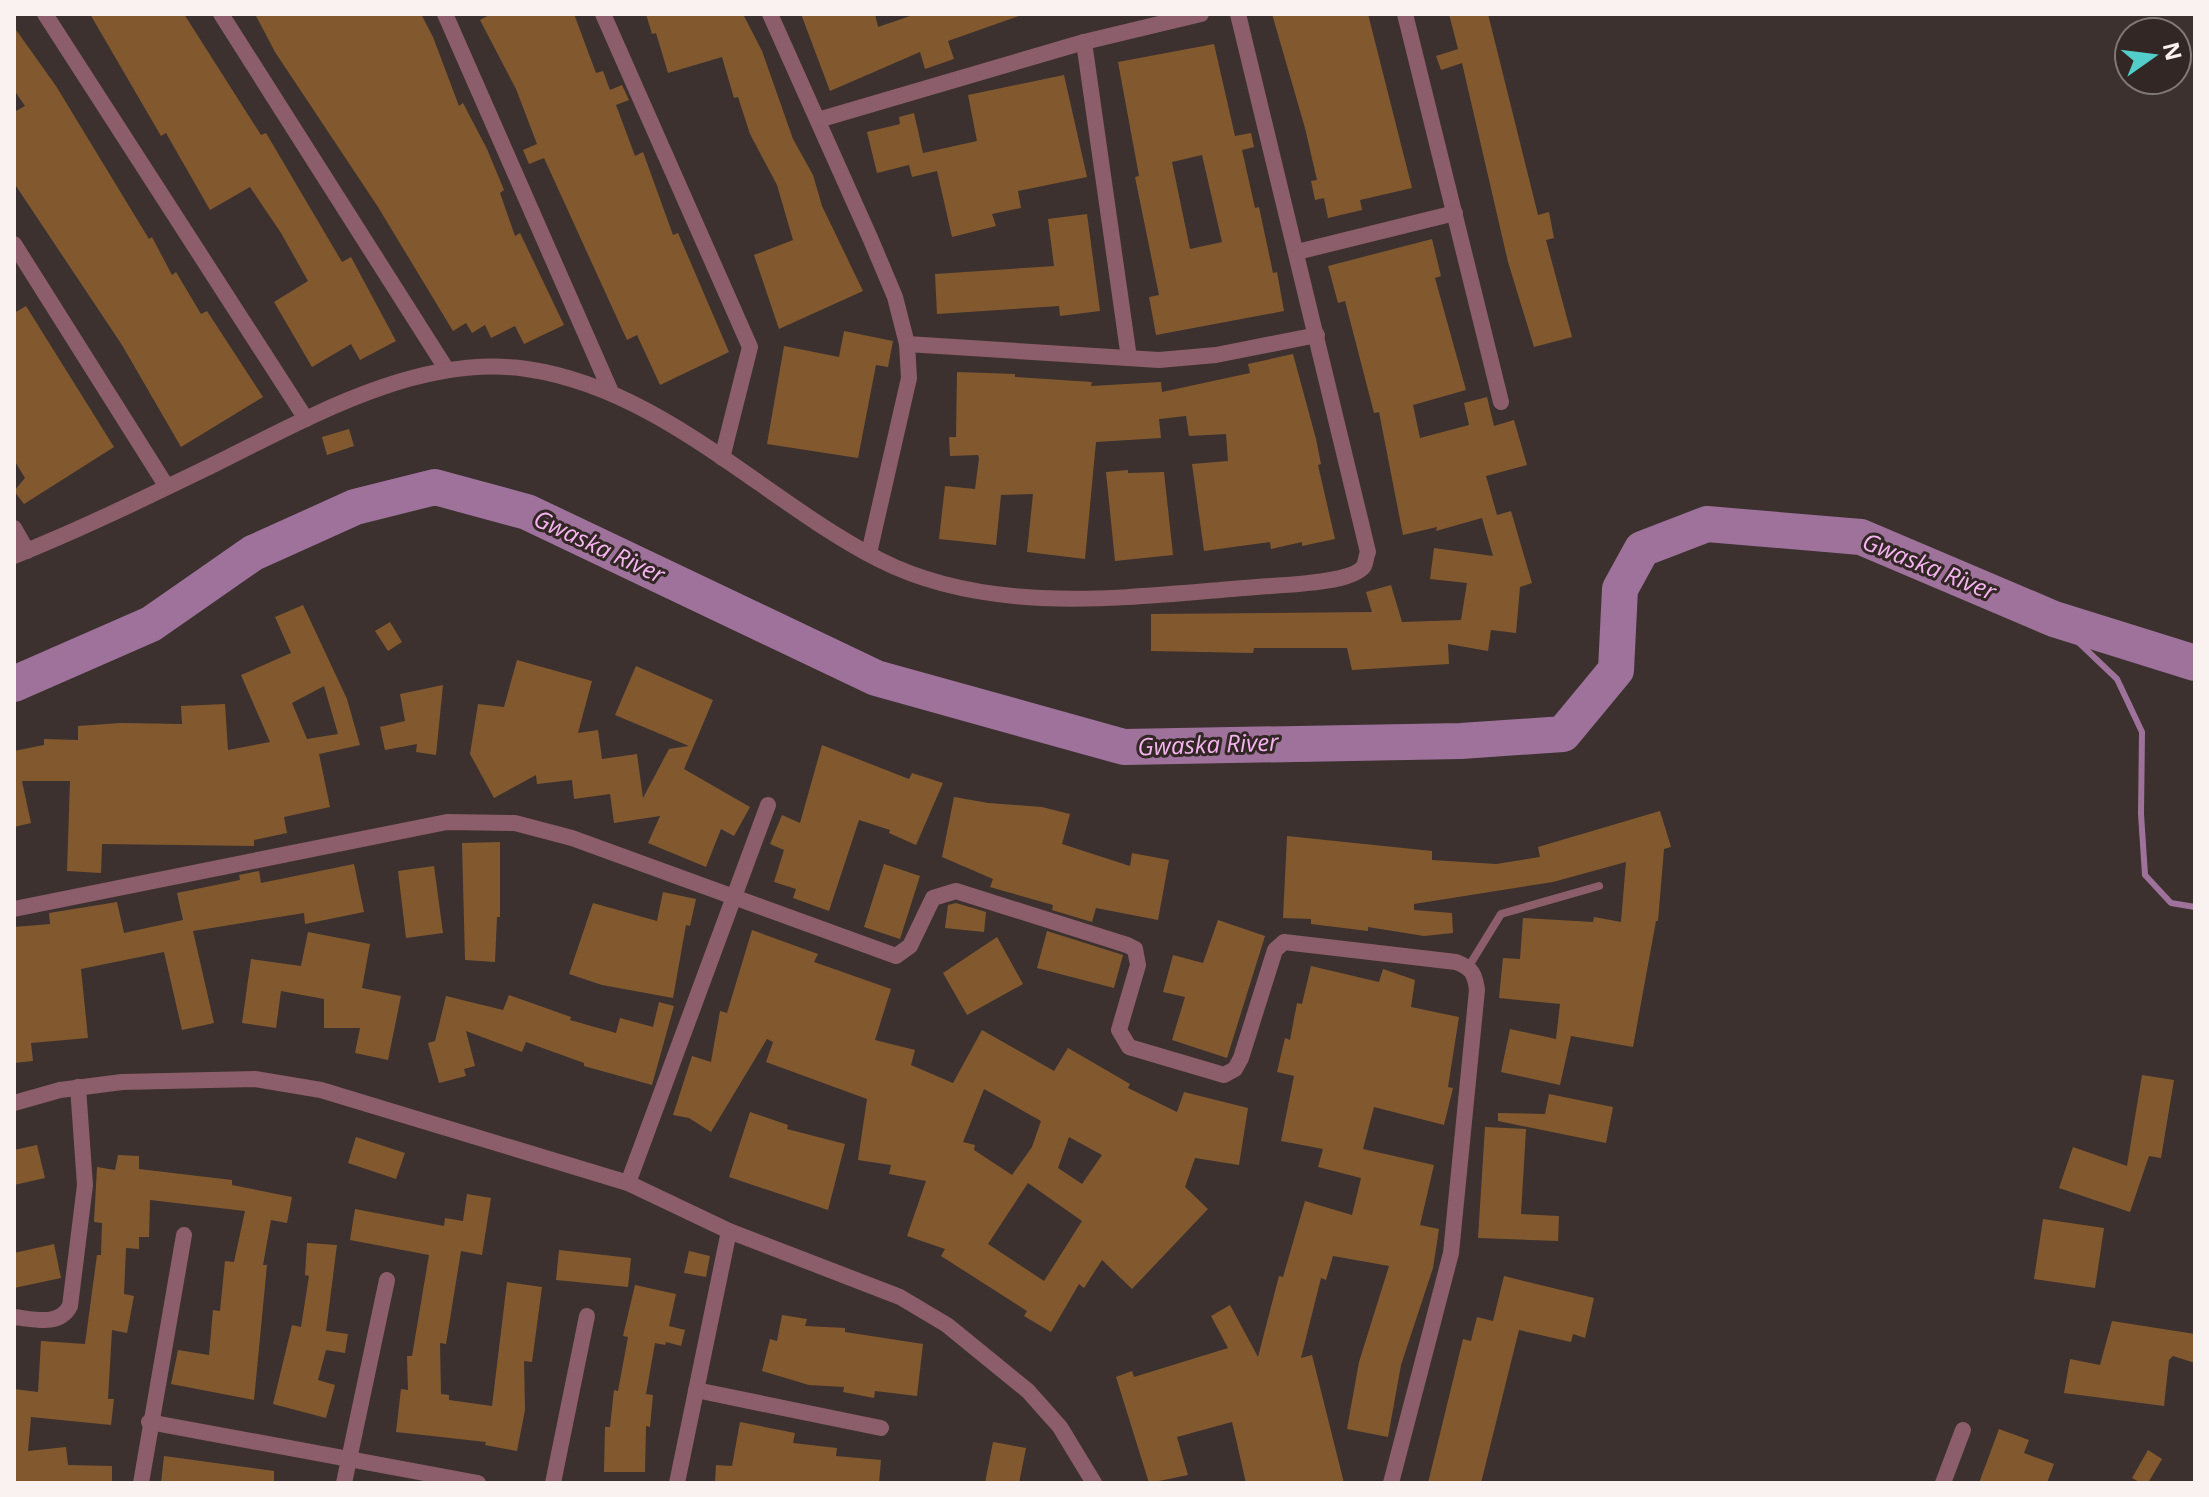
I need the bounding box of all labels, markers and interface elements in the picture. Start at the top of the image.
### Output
north arrow [2113,16,2193,96]
text: N [2157,39,2190,63]
water label: Gwaska River [529,501,672,591]
water label: Gwaska River [1858,524,2003,608]
water label: Gwaska River [1137,724,1281,762]

